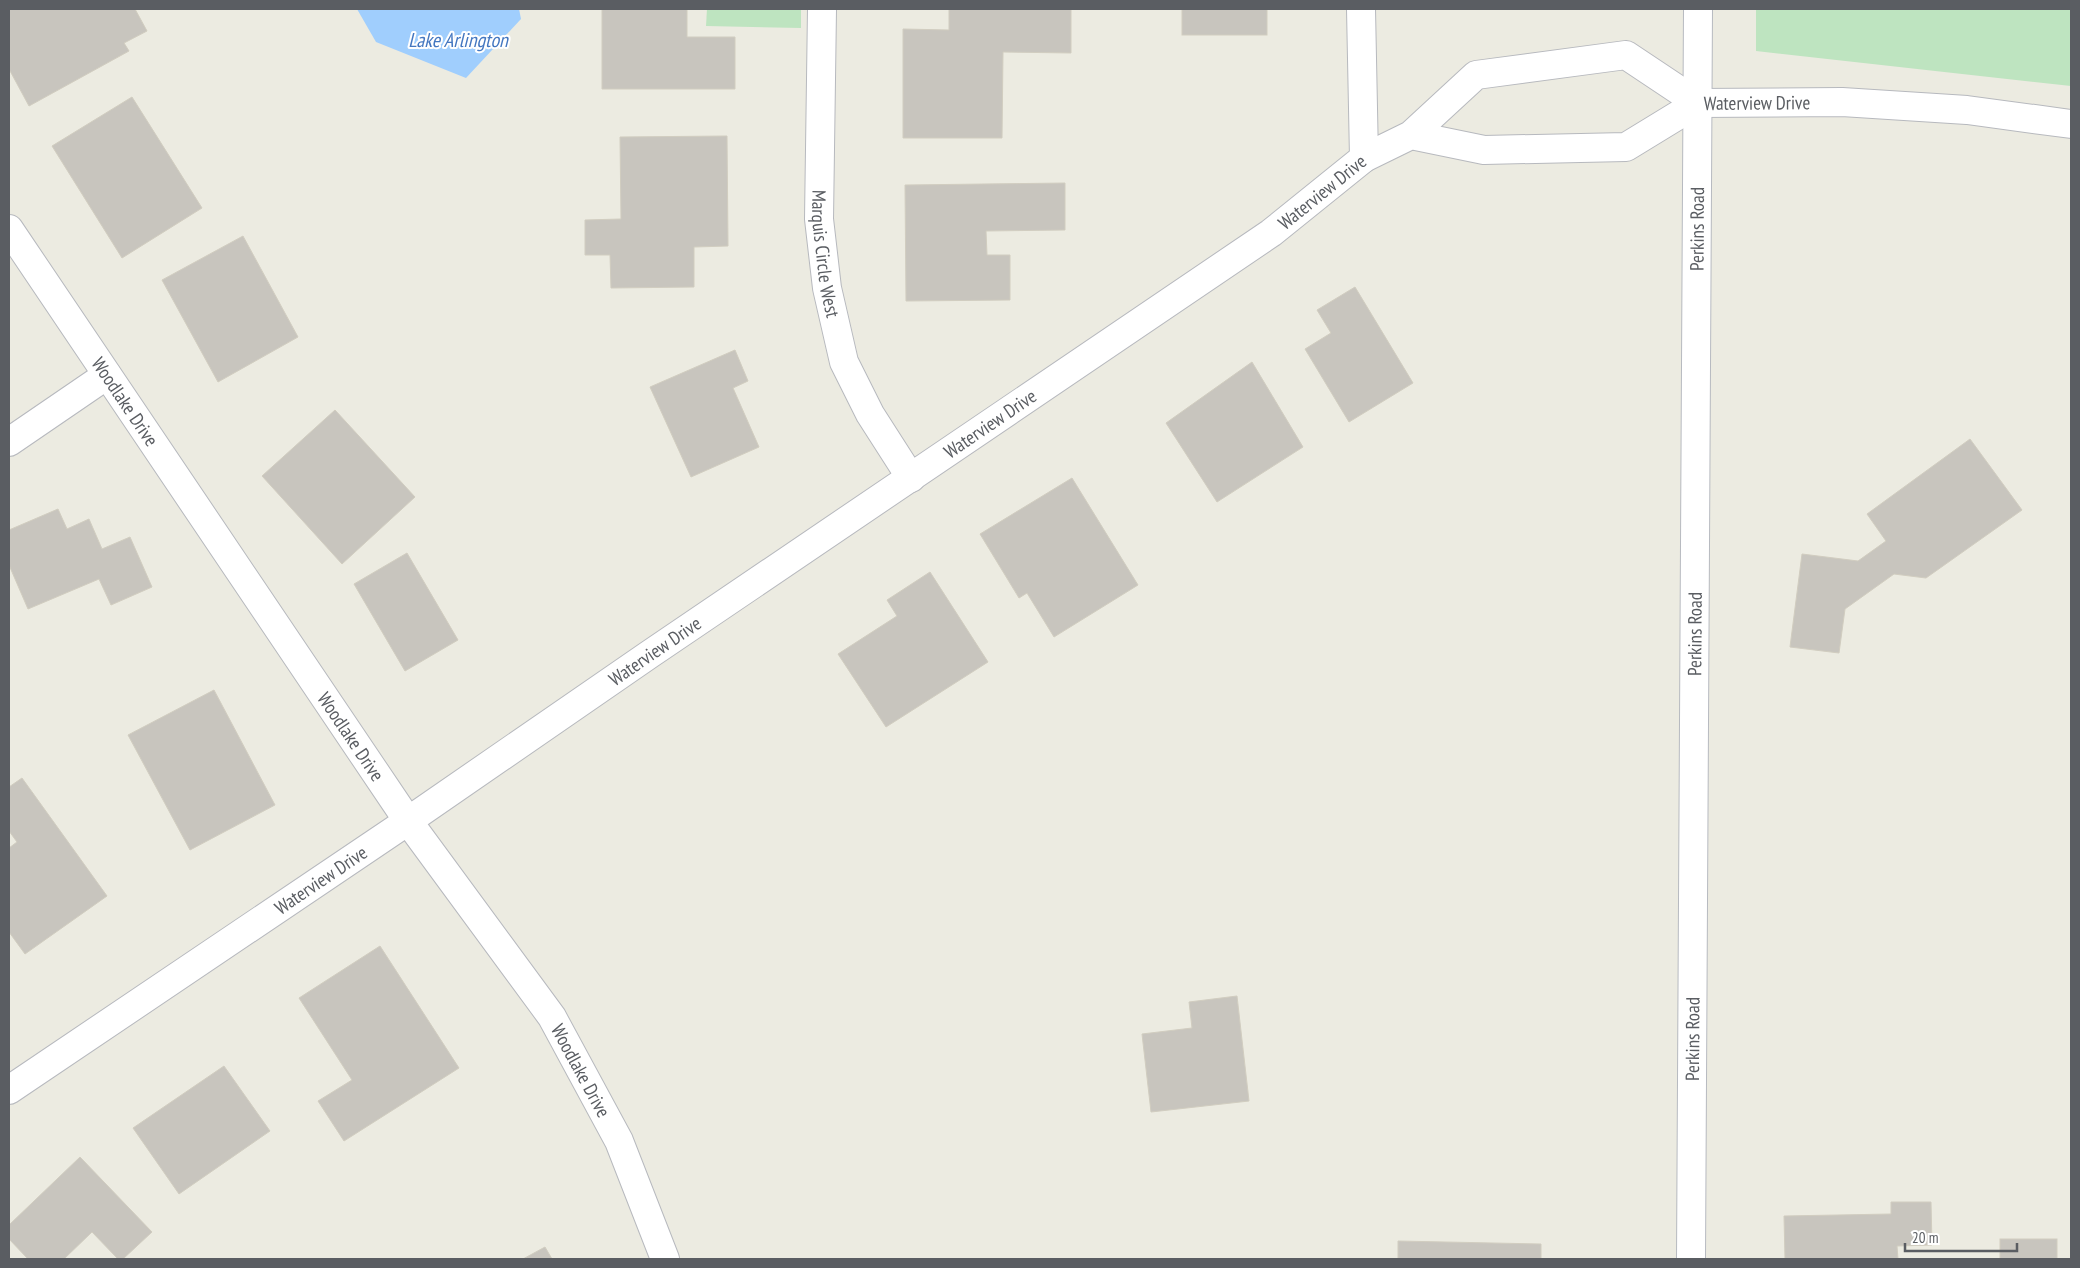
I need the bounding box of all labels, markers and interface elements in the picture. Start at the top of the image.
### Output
water label: Lake Arlington [408,27,509,53]
street label: Waterview Drive [1704,90,1810,115]
street label: Waterview Drive [1273,149,1371,235]
street label: Perkins Road [1685,187,1709,271]
street label: Marquis Circle West [807,190,846,320]
street label: Woodlake Drive [87,352,164,451]
street label: Waterview Drive [939,384,1041,463]
street label: Perkins Road [1682,592,1707,676]
street label: Waterview Drive [604,611,706,691]
street label: Woodlake Drive [312,687,390,786]
street label: Waterview Drive [270,840,372,920]
street label: Perkins Road [1680,997,1704,1081]
street label: Woodlake Drive [546,1020,616,1121]
scale bar [1905,1220,2018,1252]
text: 20 m [1912,1228,1938,1247]

